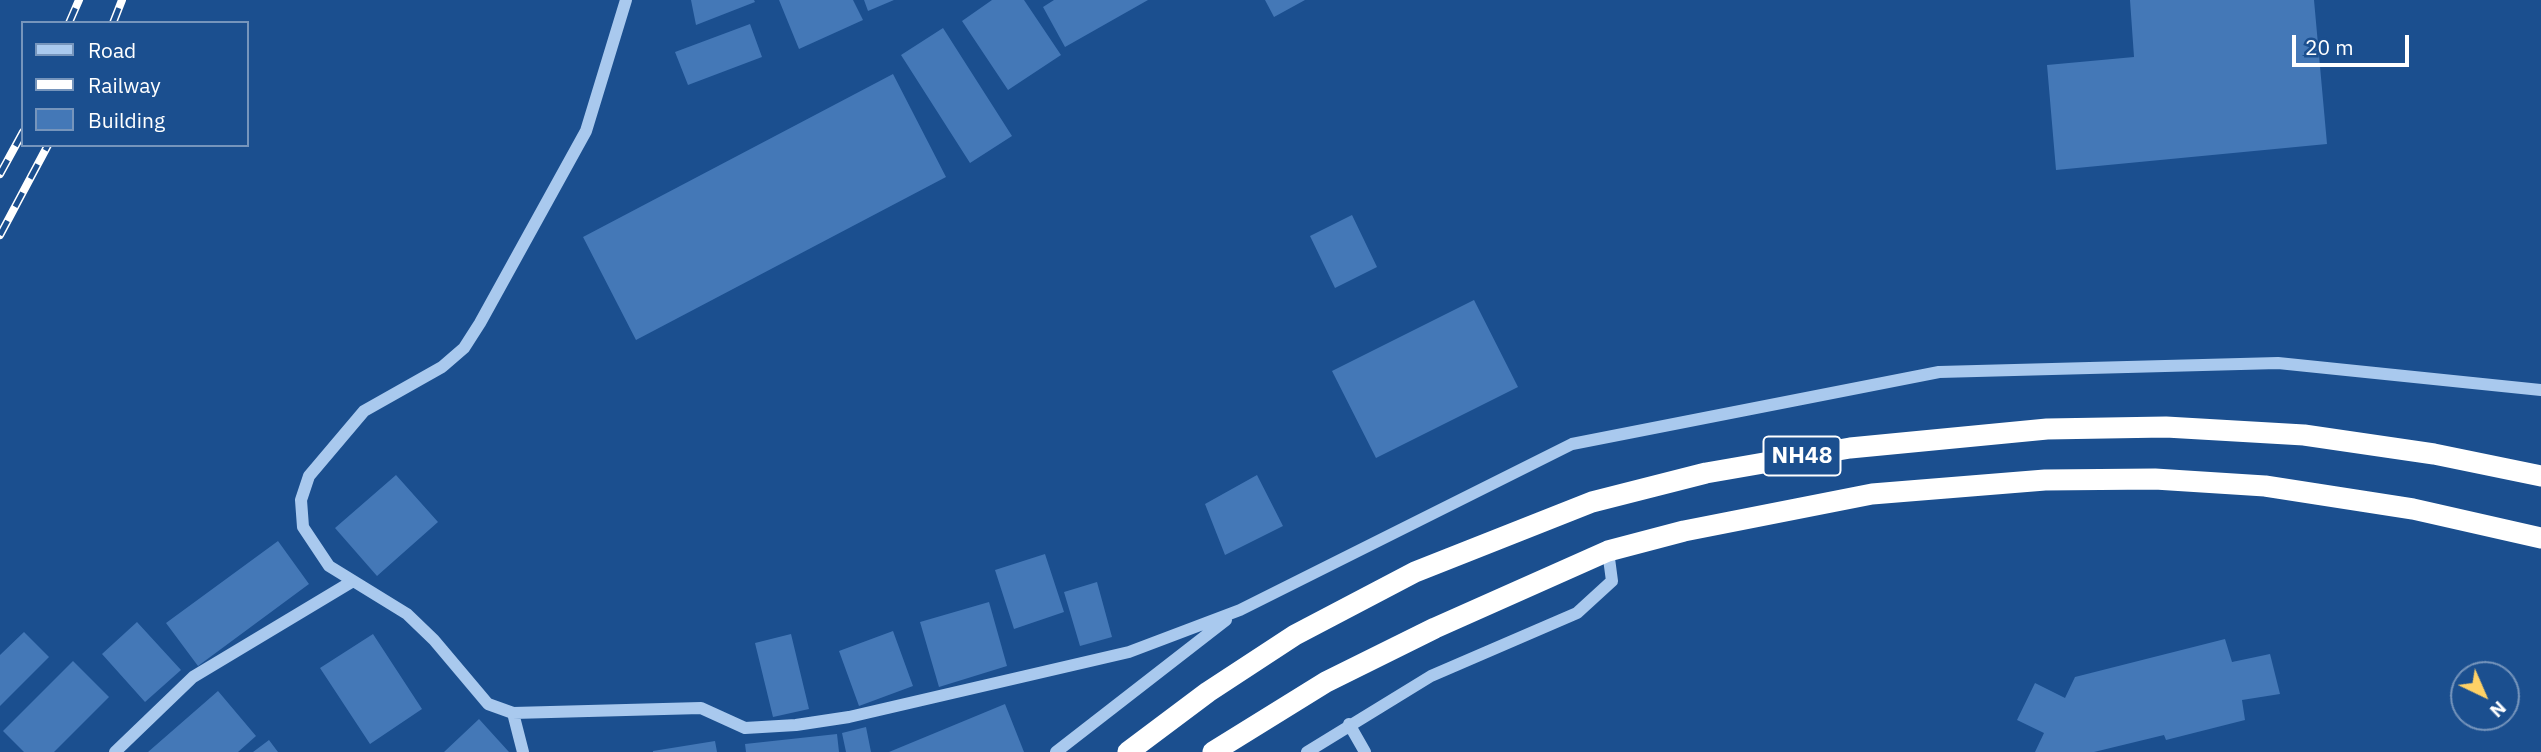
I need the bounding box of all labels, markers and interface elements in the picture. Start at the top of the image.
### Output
legend [21,21,248,147]
scale bar [2296,21,2413,65]
text: 20 m [2305,33,2354,61]
text: Road [88,36,136,64]
text: Railway [88,71,161,99]
text: Building [88,106,165,134]
road number: NH48 [1764,436,1840,476]
north arrow [2450,661,2520,731]
text: N [2485,696,2511,723]

